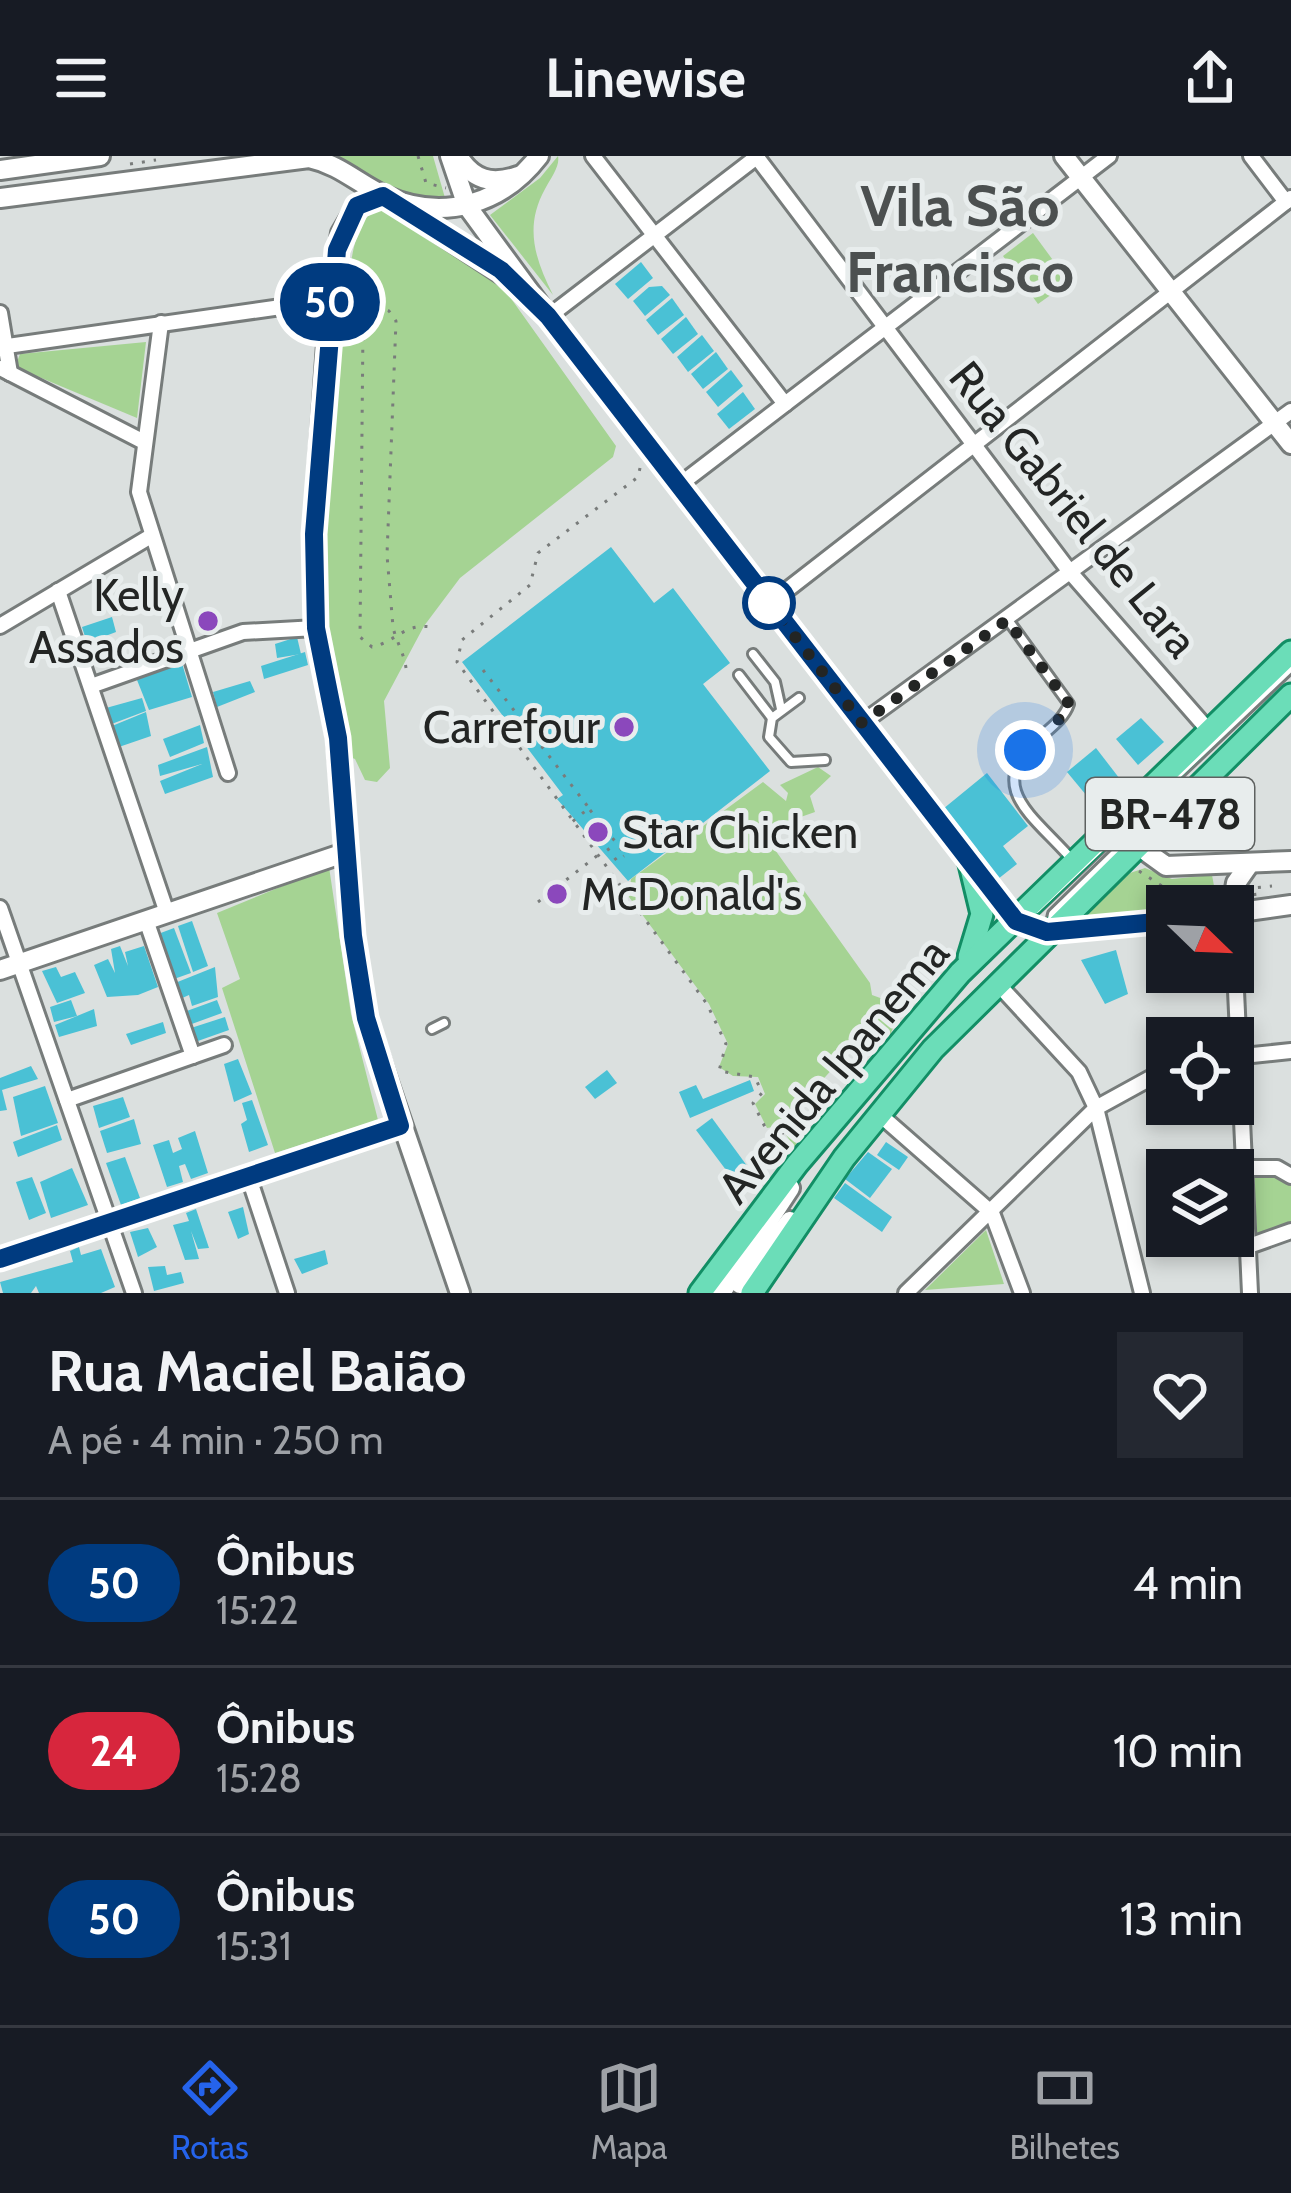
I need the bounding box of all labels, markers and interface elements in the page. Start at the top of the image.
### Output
icon: menu [48,45,114,111]
text: Linewise [545,45,746,111]
icon: share [1177,45,1243,111]
district label: Vila São Francisco [846,171,1074,306]
line badge: 50 [276,263,384,341]
text: 50 [304,276,356,328]
street label: Rua Gabriel de Lara [938,351,1210,668]
place label: Kelly Assados [29,568,184,674]
unlabelled marker [744,578,794,628]
marker: Kelly Assados [195,608,221,634]
place label: Carrefour [423,700,601,754]
marker: Carrefour [611,714,637,740]
your location [995,720,1055,780]
road number: BR-478 [1086,778,1254,850]
place label: Star Chicken [622,805,858,859]
marker: Star Chicken [585,819,611,845]
place label: McDonald's [581,867,802,921]
marker: McDonald's [544,881,570,907]
north arrow [1146,885,1254,993]
map controls [1146,885,1254,1257]
street label: Avenida Ipanema [706,926,960,1213]
button: locate [1146,1017,1254,1125]
button: layers [1146,1149,1254,1257]
button: heart [1117,1332,1243,1458]
text: Rua Maciel Baião [48,1336,467,1405]
text: A pé · 4 min · 250 m [48,1416,383,1464]
text: Ônibus [216,1532,355,1586]
text: 4 min [1133,1556,1243,1610]
text: 50 [88,1557,140,1609]
text: 15:22 [216,1586,299,1634]
text: Ônibus [216,1700,355,1754]
text: 10 min [1113,1724,1243,1778]
text: 24 [90,1725,138,1777]
text: 15:28 [216,1754,302,1802]
text: Ônibus [216,1868,355,1922]
text: 13 min [1120,1892,1243,1946]
text: 50 [88,1893,140,1945]
text: 15:31 [216,1922,292,1970]
tab: Rotas [171,2055,249,2167]
tab: Mapa [591,2055,667,2167]
tab: Bilhetes [1009,2055,1120,2167]

